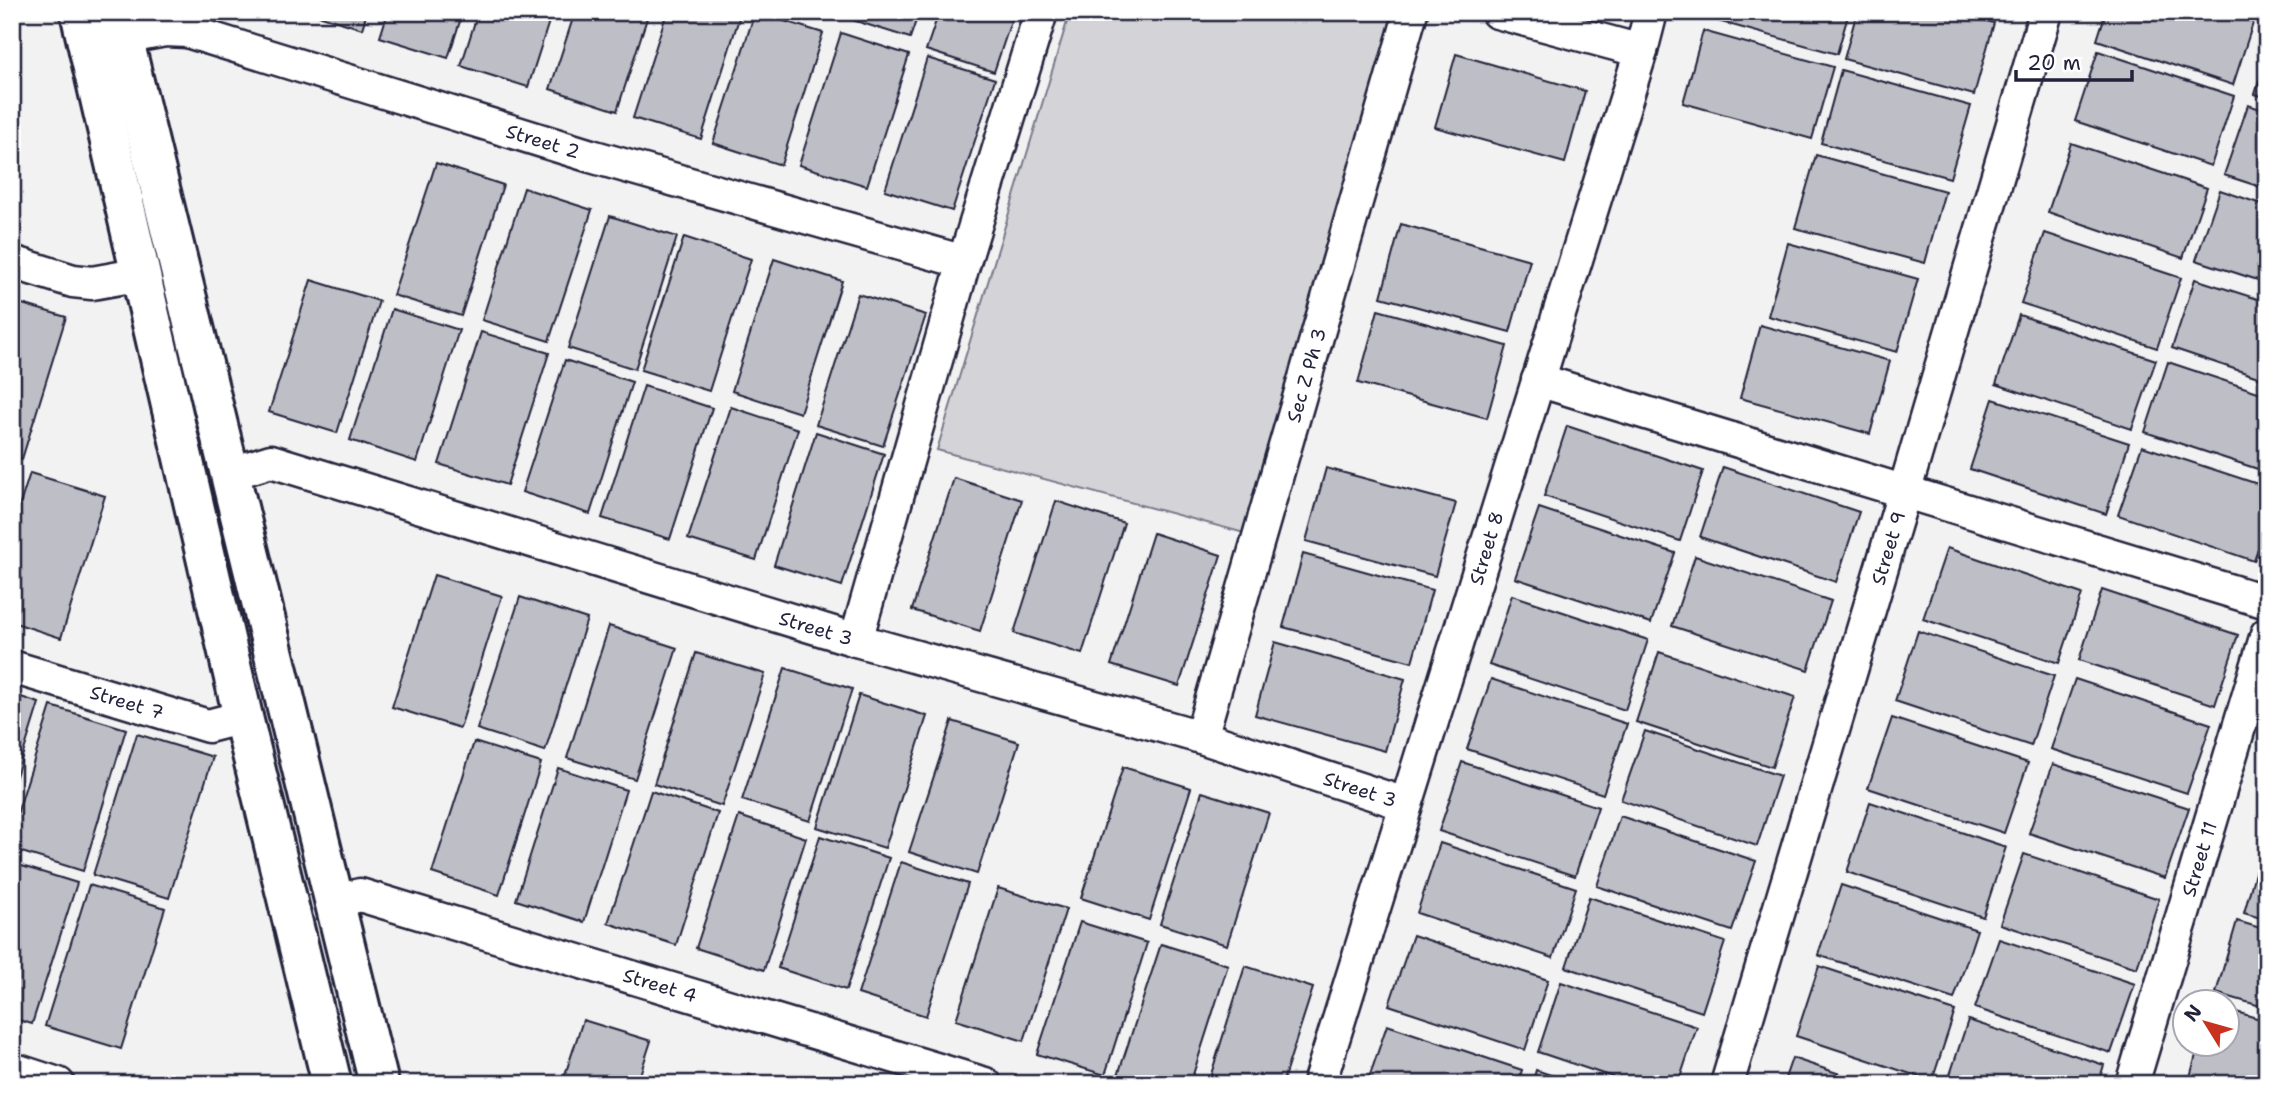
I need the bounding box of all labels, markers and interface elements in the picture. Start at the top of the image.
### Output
scale bar [2016,38,2132,82]
text: 20 m [2027,49,2081,77]
street label: Street 2 [503,118,583,164]
street label: Sec Z Ph 3 [1281,325,1332,425]
street label: Street 8 [1463,508,1509,588]
street label: Street 9 [1865,508,1911,588]
street label: Street 3 [776,605,856,651]
street label: Street 7 [87,679,167,725]
street label: Street 3 [1320,766,1400,813]
street label: Street 11 [2176,818,2223,900]
street label: Street 4 [620,962,700,1008]
north arrow [2170,988,2240,1058]
text: N [2178,1000,2207,1027]

